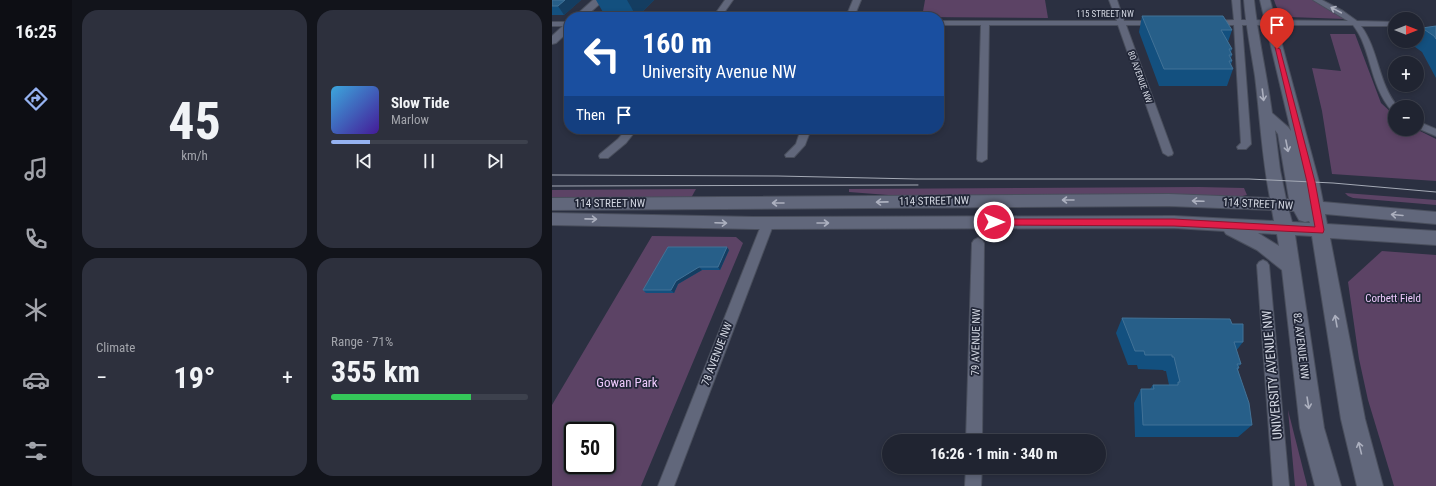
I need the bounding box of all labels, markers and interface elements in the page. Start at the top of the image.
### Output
one-way arrow [1330,6,1342,14]
pin [1260,8,1294,49]
street label: 115 STREET NW [1076,9,1134,19]
north arrow [1388,12,1424,48]
map controls [1388,12,1424,136]
icon: arrive [1266,14,1288,36]
text: 16:25 [15,21,57,42]
text: 160 m [642,27,712,60]
icon: left [576,28,628,80]
street label: 80 AVENUE NW [1126,49,1154,105]
button: + [1388,56,1424,92]
text: University Avenue NW [642,61,797,82]
icon: directions [22,85,50,113]
one-way arrow [1260,88,1267,101]
text: 45 [168,91,221,152]
text: Slow Tide [391,94,449,112]
button: − [1388,100,1424,136]
icon: arrive [613,104,635,126]
text: Then [576,106,605,124]
text: Marlow [391,112,429,127]
one-way arrow [1284,139,1292,152]
text: km/h [181,148,208,163]
icon: previous [353,150,375,172]
icon: pause [418,150,440,172]
icon: next [484,150,506,172]
icon: music [22,155,50,183]
street label: 114 STREET NW [899,194,970,208]
one-way arrow [1062,196,1075,204]
street label: 114 STREET NW [1223,196,1294,212]
street label: 114 STREET NW [575,197,646,210]
one-way arrow [1192,197,1205,205]
one-way arrow [876,198,889,205]
one-way arrow [772,199,785,207]
position arrow [973,201,1015,243]
one-way arrow [1391,211,1404,219]
one-way arrow [584,215,597,223]
one-way arrow [714,219,727,226]
one-way arrow [816,219,829,227]
icon: phone [22,225,50,253]
park label: Corbett Field [1365,292,1421,305]
icon: climate [22,296,50,324]
street label: 79 AVENUE NW [969,308,983,376]
street label: UNIVERSITY AVENUE NW [1259,310,1285,440]
street label: 82 AVENUE NW [1290,312,1312,381]
one-way arrow [1331,314,1339,327]
street label: 78 AVENUE NW [699,320,735,388]
text: Range · 71% [331,334,393,349]
text: Climate [96,340,135,355]
text: 355 km [331,354,420,389]
text: 19° [174,360,216,395]
text: − [96,365,107,390]
text: + [282,365,293,390]
icon: car [22,366,50,394]
park label: Gowan Park [596,375,658,390]
one-way arrow [1304,396,1312,409]
speed limit sign: 50 [564,422,616,474]
icon: filters [22,437,50,465]
one-way arrow [1356,442,1364,455]
text: 16:26 · 1 min · 340 m [930,445,1058,463]

